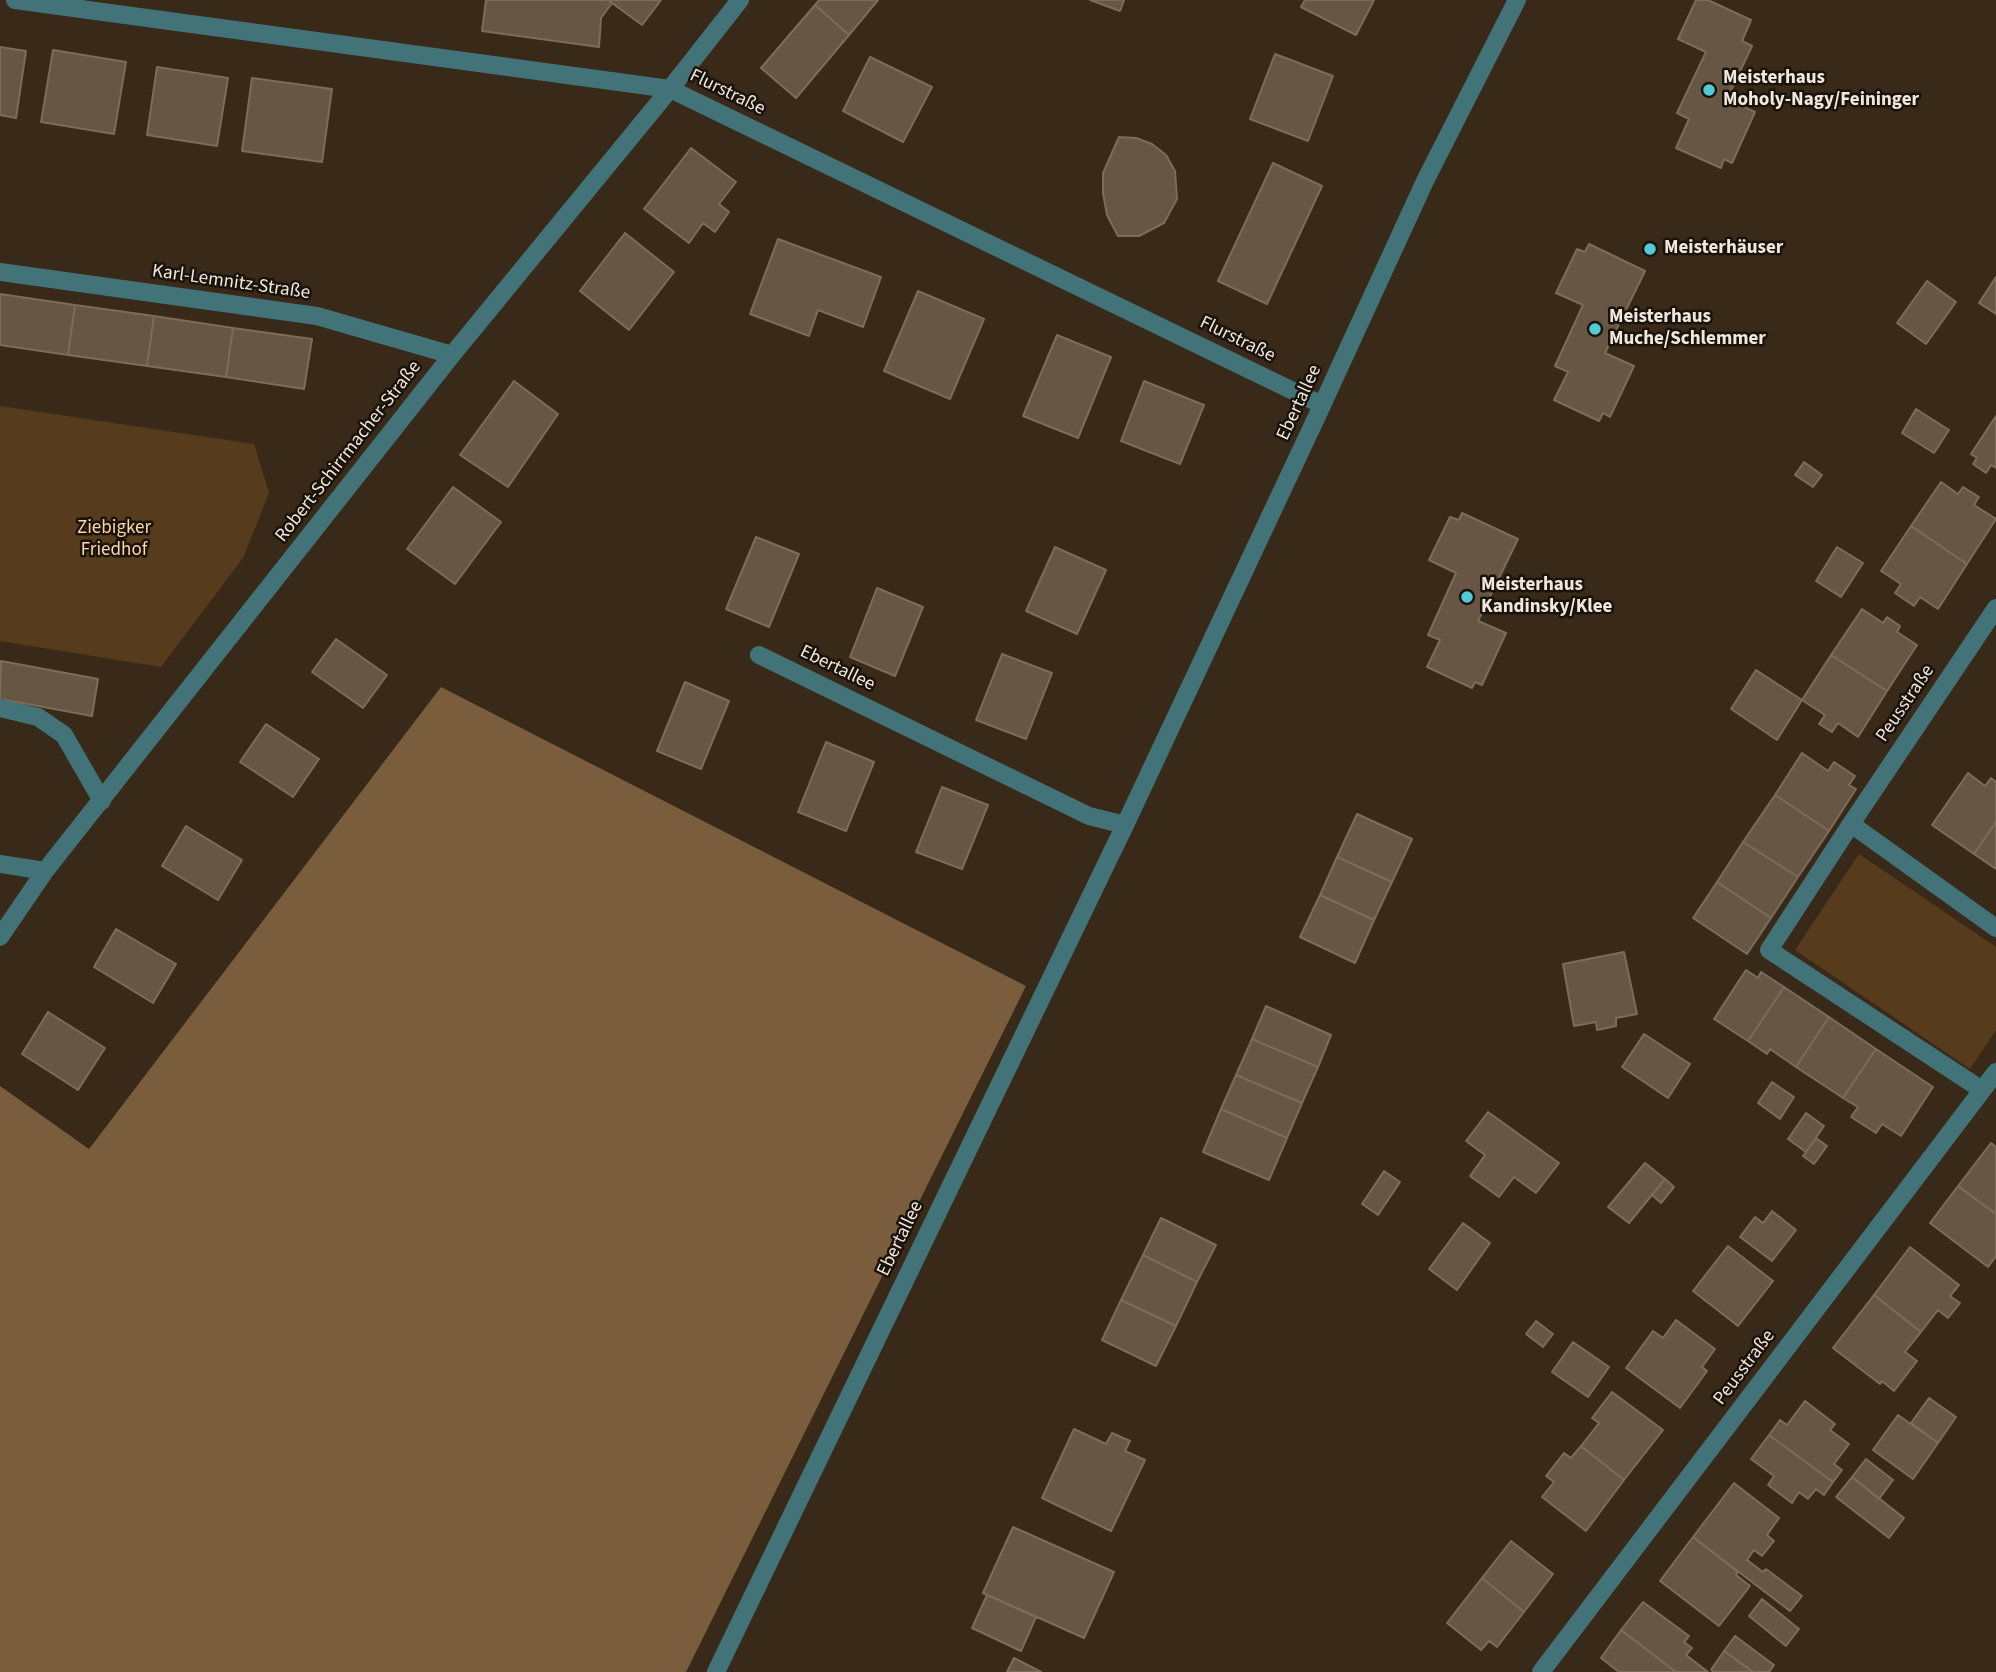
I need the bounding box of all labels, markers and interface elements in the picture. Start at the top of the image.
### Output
street label: Flurstraße [686,65,768,121]
place label: Meisterhaus Moholy-Nagy/Feininger [1723,68,1919,112]
marker: Meisterhaus Moholy-Nagy/Feininger [1701,82,1717,98]
place label: Meisterhäuser [1664,238,1783,260]
marker: Meisterhäuser [1642,241,1658,257]
street label: Karl-Lemnitz-Straße [151,261,311,305]
place label: Meisterhaus Muche/Schlemmer [1609,307,1766,351]
street label: Flurstraße [1196,312,1278,368]
marker: Meisterhaus Muche/Schlemmer [1587,321,1603,337]
street label: Robert-Schirrmacher-Straße [271,357,427,547]
street label: Ebertallee [1273,362,1327,444]
park label: Ziebigker Friedhof [77,518,151,562]
place label: Meisterhaus Kandinsky/Klee [1481,575,1612,619]
marker: Meisterhaus Kandinsky/Klee [1459,589,1475,605]
street label: Ebertallee [796,641,878,697]
street label: Peusstraße [1872,661,1940,747]
street label: Ebertallee [873,1198,929,1280]
street label: Peusstraße [1709,1326,1781,1410]

